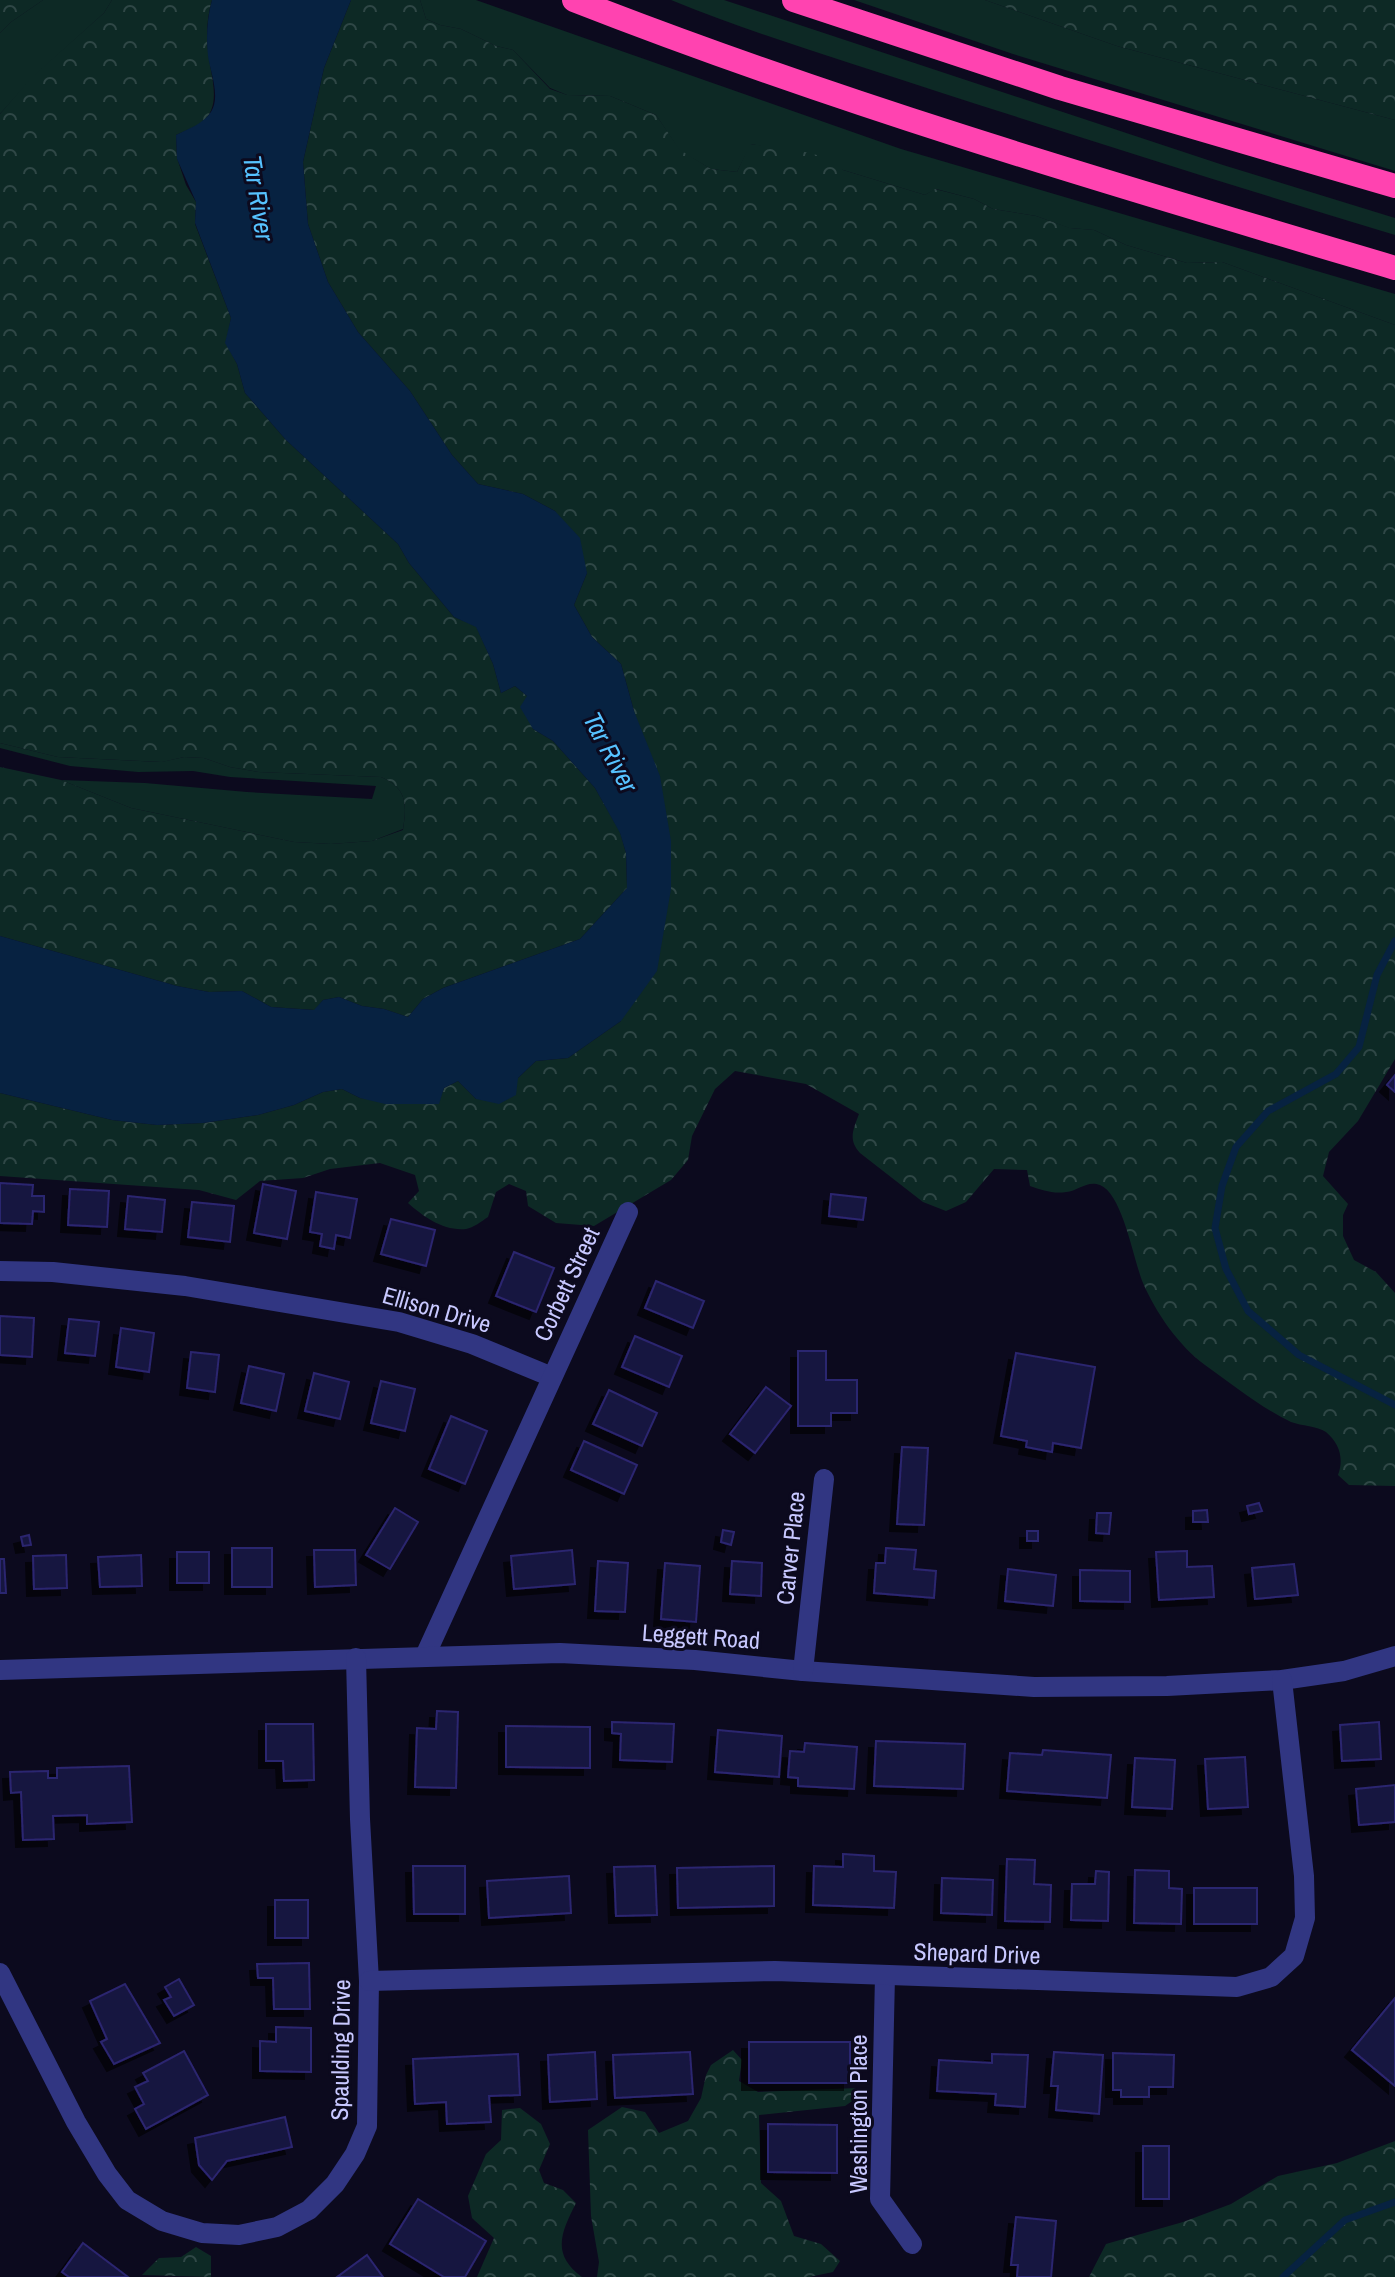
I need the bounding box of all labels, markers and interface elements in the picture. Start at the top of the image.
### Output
water label: Tar River [235,153,283,244]
water label: Tar River [575,706,647,799]
street label: Corbett Street [526,1221,607,1346]
street label: Ellison Drive [379,1278,495,1340]
street label: Carver Place [768,1490,812,1606]
street label: Leggett Road [641,1616,761,1656]
street label: Shepard Drive [913,1935,1041,1971]
street label: Spaulding Drive [323,1979,357,2121]
street label: Washington Place [842,2035,874,2194]

